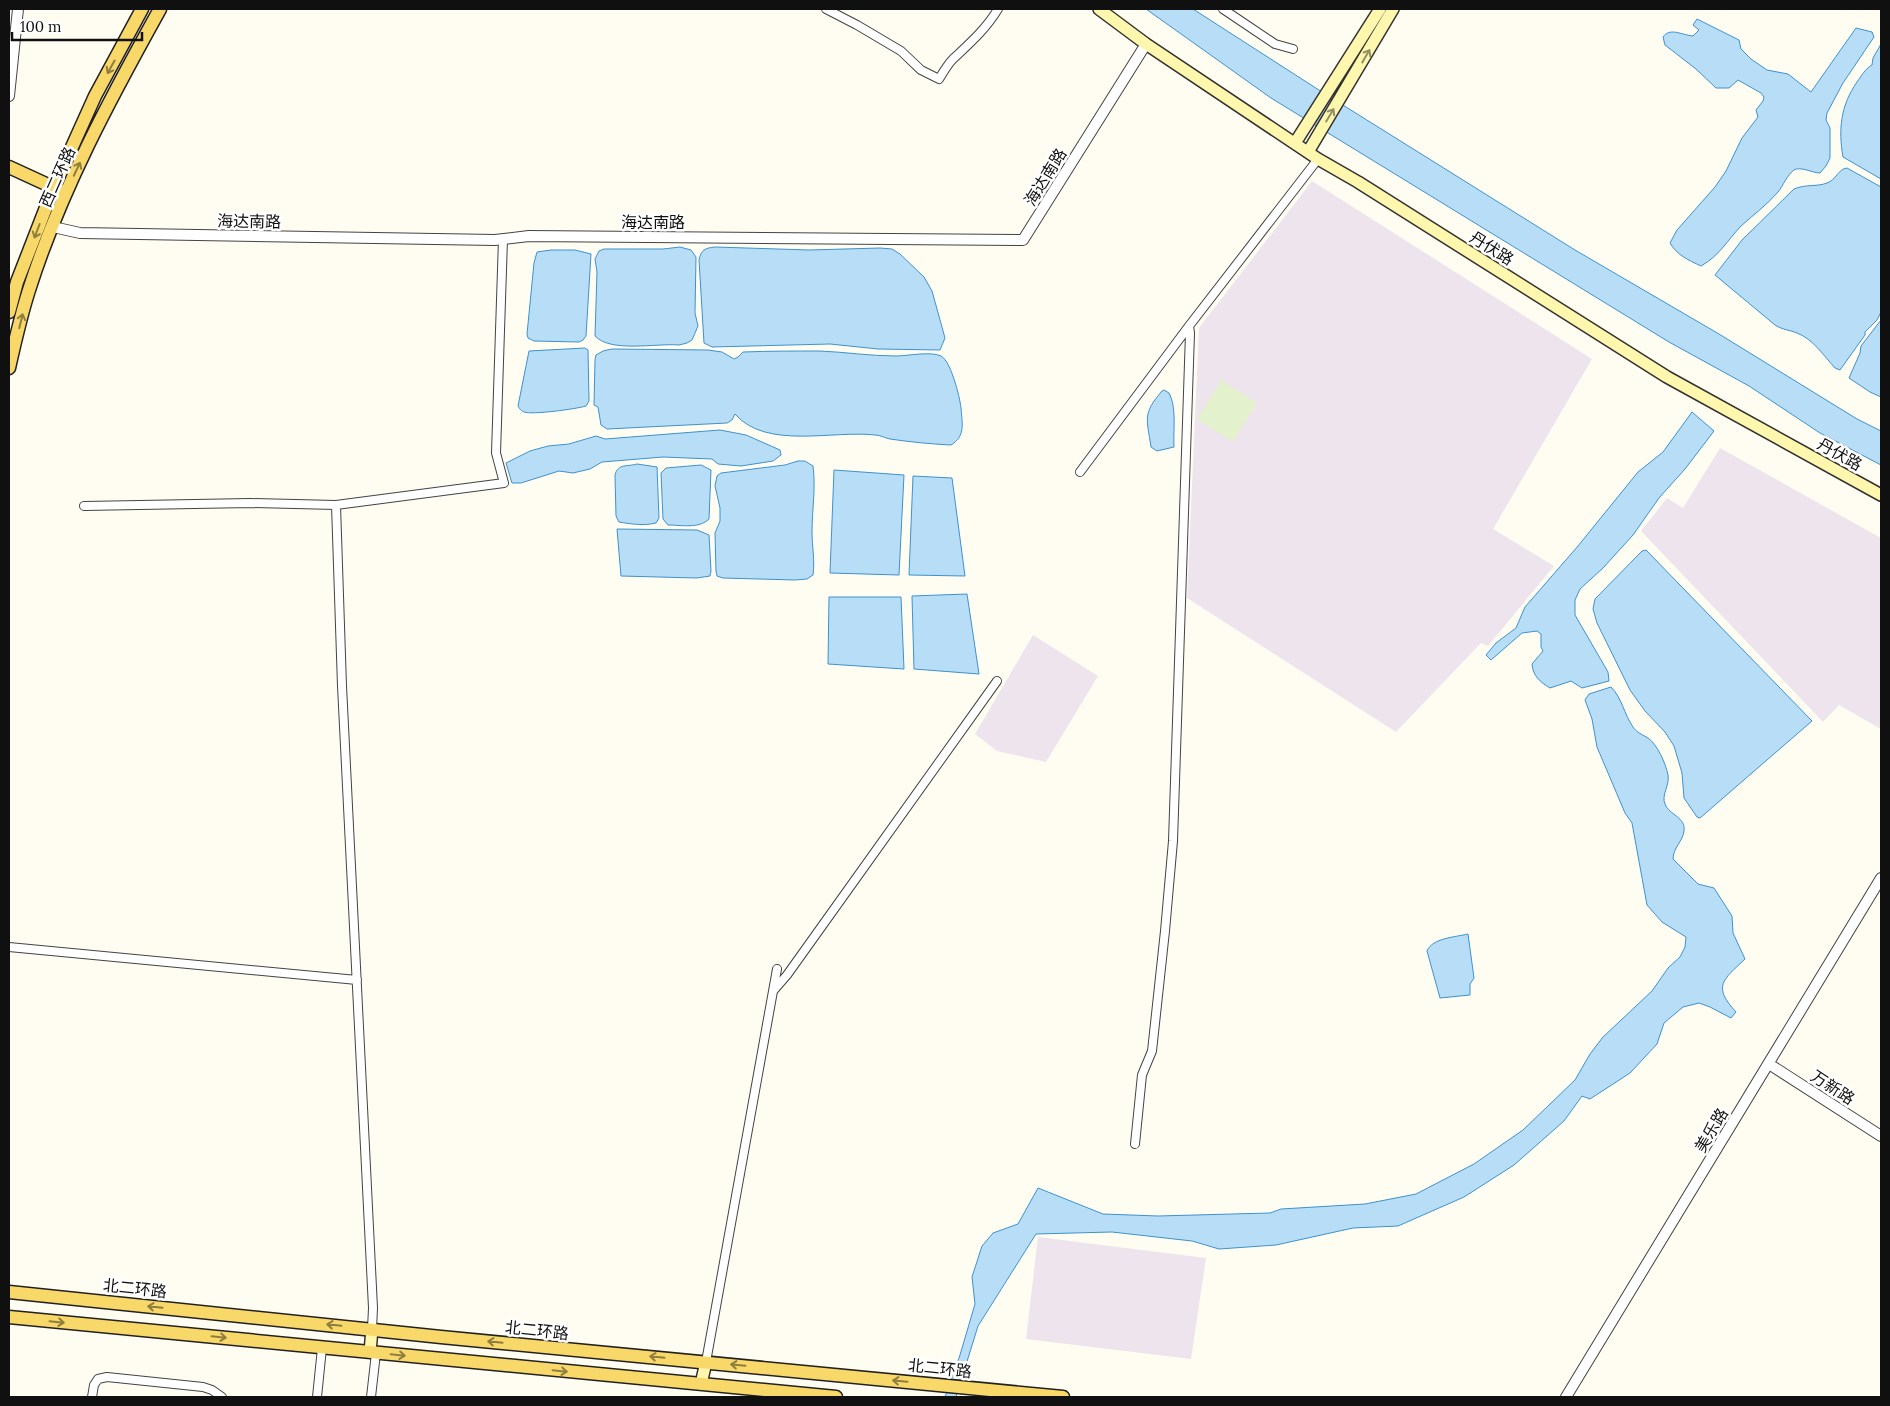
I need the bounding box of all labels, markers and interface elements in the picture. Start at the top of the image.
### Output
scale bar [12,10,142,42]
text: 100 m [20,17,61,36]
one-way arrow [1361,49,1371,63]
one-way arrow [106,59,115,74]
one-way arrow [1325,109,1335,123]
street label: 西二环路 [35,144,79,210]
street label: 海达南路 [1020,145,1070,209]
one-way arrow [73,162,83,177]
street label: 海达南路 [217,210,281,232]
street label: 海达南路 [621,212,685,232]
one-way arrow [32,223,41,238]
street label: 丹伏路 [1466,227,1518,269]
one-way arrow [16,314,26,330]
street label: 丹伏路 [1814,434,1866,474]
street label: 万新路 [1807,1066,1859,1108]
street label: 美乐路 [1690,1104,1732,1156]
street label: 北二环路 [102,1275,168,1301]
one-way arrow [147,1302,163,1312]
one-way arrow [49,1317,65,1326]
street label: 北二环路 [504,1317,570,1343]
one-way arrow [326,1320,342,1330]
one-way arrow [211,1333,227,1342]
one-way arrow [488,1337,504,1347]
one-way arrow [390,1350,406,1360]
one-way arrow [649,1353,665,1362]
street label: 北二环路 [907,1355,973,1381]
one-way arrow [730,1360,746,1370]
one-way arrow [552,1366,568,1376]
one-way arrow [892,1376,908,1386]

